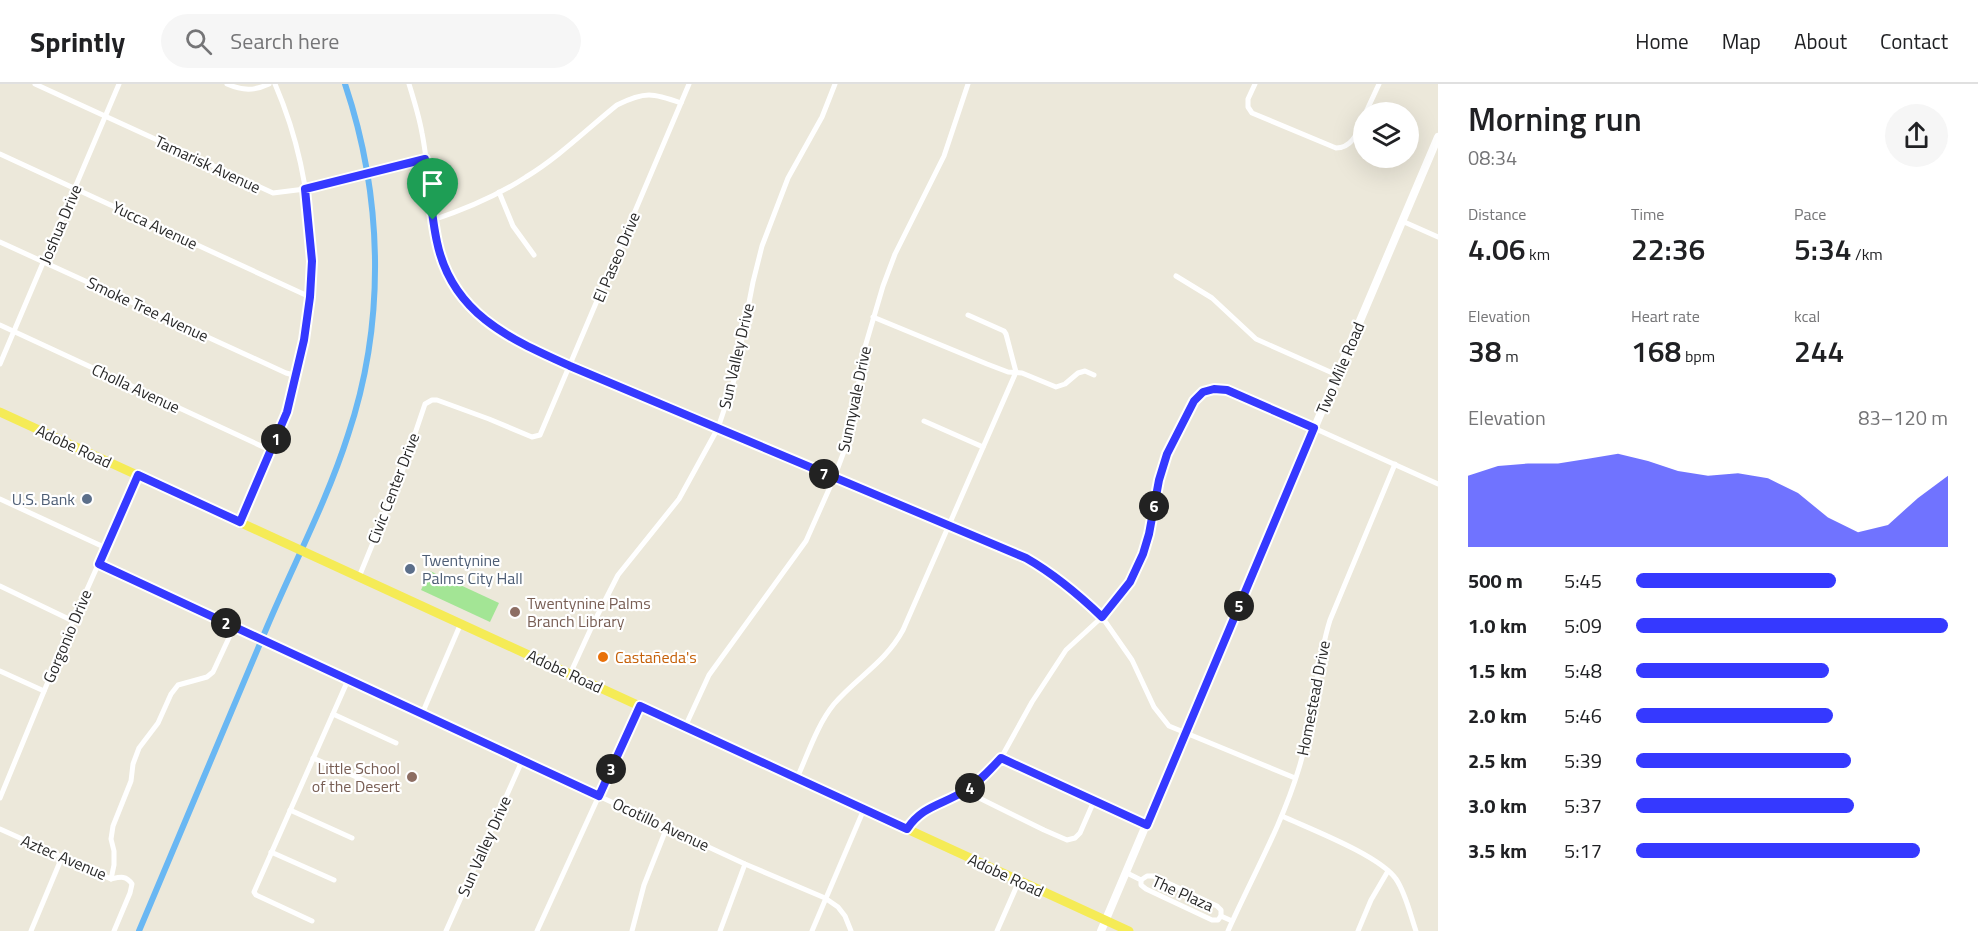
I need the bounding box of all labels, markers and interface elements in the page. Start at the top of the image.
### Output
search box [161,14,581,68]
text: Sprintly [30,20,125,63]
text: Search here [230,24,339,58]
icon: search [182,25,215,58]
text: Home [1635,25,1689,57]
text: Map [1722,25,1761,57]
text: About [1794,25,1847,57]
text: Contact [1880,25,1948,57]
text: Morning run [1468,94,1642,144]
map controls [1353,102,1419,168]
button: layers [1353,102,1419,168]
button: share [1885,104,1948,167]
street label: Tamarisk Avenue [151,129,265,199]
text: 08:34 [1468,142,1517,173]
pin [407,158,458,220]
icon: arrive [416,167,449,200]
street label: Joshua Drive [33,181,87,267]
street label: Yucca Avenue [108,195,202,255]
text: Distance [1468,202,1526,226]
text: Time [1631,202,1664,226]
text: Pace [1794,202,1826,226]
street label: El Paseo Drive [586,208,646,306]
text: 4.06 [1468,226,1526,272]
text: 22:36 [1631,226,1705,272]
text: 5:34 [1794,226,1852,272]
text: km [1526,242,1550,266]
text: /km [1852,242,1883,266]
street label: Smoke Tree Avenue [83,270,213,348]
street label: Sun Valley Drive [712,301,760,411]
text: Elevation [1468,304,1530,328]
text: Heart rate [1631,304,1700,328]
text: kcal [1794,304,1820,328]
street label: Two Mile Road [1310,318,1370,418]
text: 38 [1468,328,1502,374]
text: 168 [1631,328,1681,374]
text: 244 [1794,328,1844,374]
street label: Sunnyvale Drive [831,344,877,454]
text: m [1502,344,1519,368]
text: bpm [1681,344,1715,368]
street label: Cholla Avenue [88,357,184,419]
text: Elevation [1468,402,1546,433]
text: 83–120 m [1858,402,1948,433]
street label: Adobe Road [32,418,116,474]
pin: 1 [261,424,291,454]
text: 1 [272,427,280,451]
street label: Civic Center Drive [361,429,425,547]
pin: 7 [809,459,839,489]
text: 7 [820,462,828,486]
place label: U.S. Bank [12,487,75,511]
pin: 6 [1139,491,1169,521]
marker: U.S. Bank [80,492,94,506]
text: 6 [1150,494,1158,518]
place label: Twentynine Palms City Hall [422,548,523,590]
marker: Twentynine Palms City Hall [403,562,417,576]
text: 500 m [1468,565,1523,596]
text: 5:45 [1564,565,1602,596]
street label: Gorgonio Drive [37,586,97,686]
place label: Twentynine Palms Branch Library [527,591,651,633]
pin: 5 [1224,591,1254,621]
text: 5 [1235,594,1243,618]
marker: Twentynine Palms Branch Library [508,605,522,619]
pin: 2 [211,608,241,638]
text: 1.0 km [1468,610,1527,641]
text: 5:09 [1564,610,1602,641]
text: 2 [222,611,230,635]
street label: Homestead Drive [1290,638,1336,758]
street label: Adobe Road [523,643,607,699]
place label: Castañeda's [615,645,697,669]
marker: Castañeda's [596,650,610,664]
text: 1.5 km [1468,655,1527,686]
text: 5:48 [1564,655,1602,686]
text: 2.0 km [1468,700,1527,731]
text: 5:46 [1564,700,1602,731]
text: 2.5 km [1468,745,1527,776]
text: 5:39 [1564,745,1602,776]
pin: 3 [596,754,626,784]
place label: Little School of the Desert [312,756,400,798]
text: 3 [607,757,615,781]
marker: Little School of the Desert [405,770,419,784]
pin: 4 [955,773,985,803]
text: 4 [966,776,974,800]
text: 3.0 km [1468,790,1527,821]
text: 5:37 [1564,790,1602,821]
street label: Ocotillo Avenue [609,791,713,857]
street label: Sun Valley Drive [451,792,517,900]
street label: Aztec Avenue [17,828,111,886]
text: 3.5 km [1468,835,1527,866]
text: 5:17 [1564,835,1602,866]
street label: Adobe Road [964,847,1048,903]
street label: The Plaza [1148,869,1218,917]

